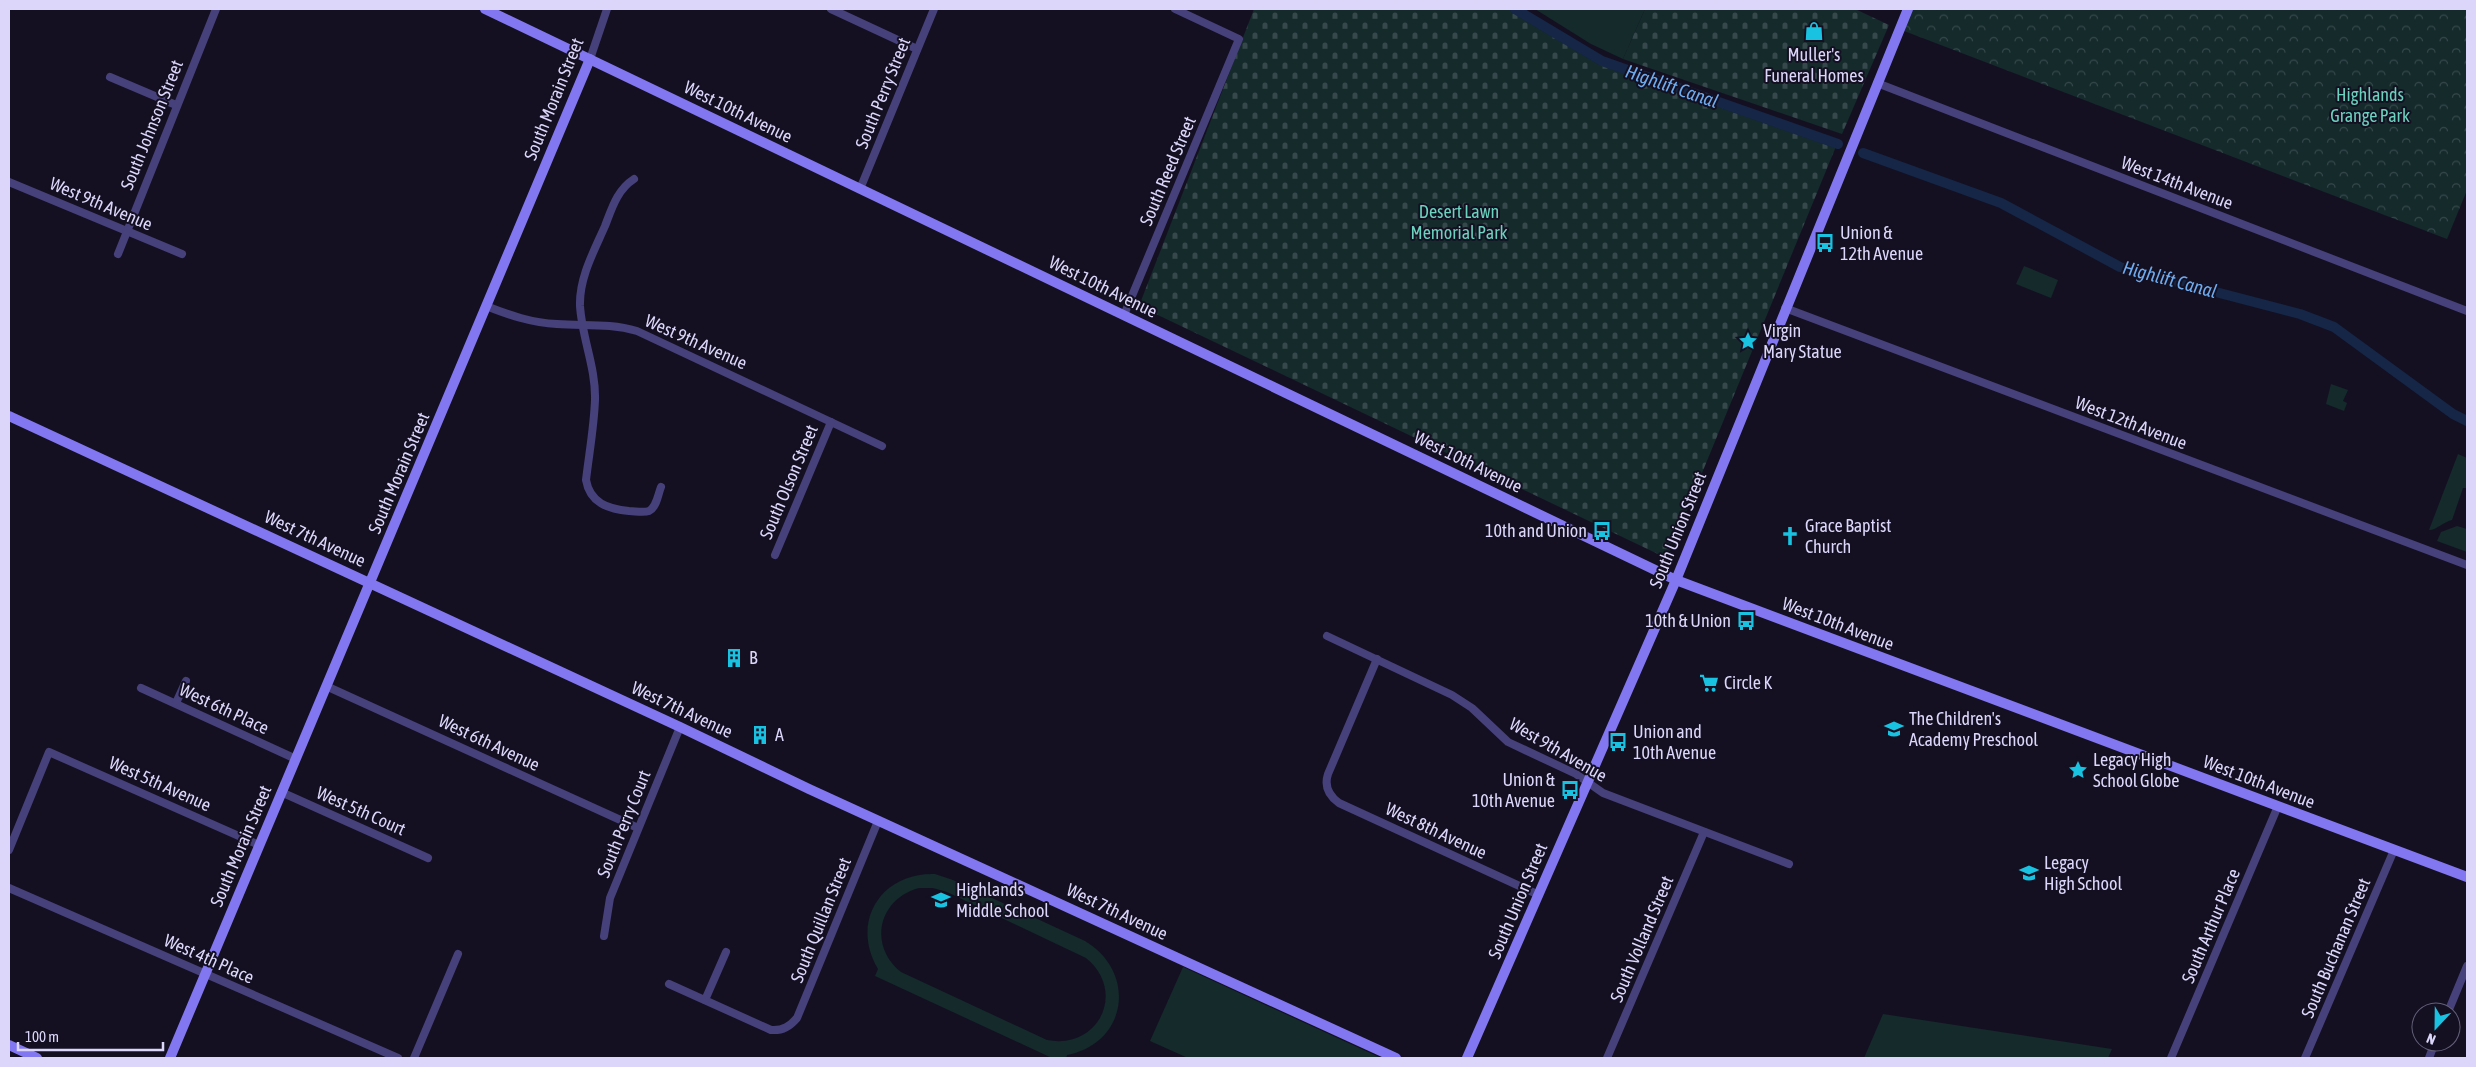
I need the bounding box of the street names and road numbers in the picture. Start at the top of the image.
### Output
street label: South Perry Street [851,34,914,151]
street label: South Morain Street [519,35,588,163]
street label: South Johnson Street [116,57,187,193]
street label: West 10th Avenue [681,76,796,147]
street label: South Reed Street [1135,113,1200,229]
street label: West 14th Avenue [2118,152,2236,213]
street label: West 9th Avenue [47,173,156,235]
street label: West 10th Avenue [1046,251,1161,322]
street label: West 9th Avenue [642,310,750,373]
street label: West 12th Avenue [2072,392,2190,453]
street label: South Morain Street [364,409,434,537]
street label: South Olson Street [755,422,822,542]
street label: West 10th Avenue [1411,426,1526,497]
street label: South Union Street [1645,469,1710,591]
street label: West 7th Avenue [261,506,369,571]
street label: West 10th Avenue [1779,593,1897,654]
street label: West 7th Avenue [628,677,736,742]
street label: West 6th Place [176,679,272,738]
street label: West 6th Avenue [435,710,543,775]
street label: West 9th Avenue [1506,713,1611,786]
street label: West 10th Avenue [2200,751,2318,812]
street label: West 5th Avenue [106,752,214,815]
street label: South Perry Court [592,767,655,881]
street label: South Morain Street [206,782,276,910]
street label: West 5th Court [313,782,409,839]
street label: West 8th Avenue [1382,798,1490,863]
street label: South Union Street [1484,840,1551,962]
street label: South Quillan Street [786,854,855,985]
street label: South Arthur Place [2177,865,2244,986]
street label: South Volland Street [1606,873,1678,1005]
street label: South Buchanan Street [2297,875,2374,1021]
street label: West 7th Avenue [1063,879,1171,944]
street label: West 4th Place [161,929,257,988]

